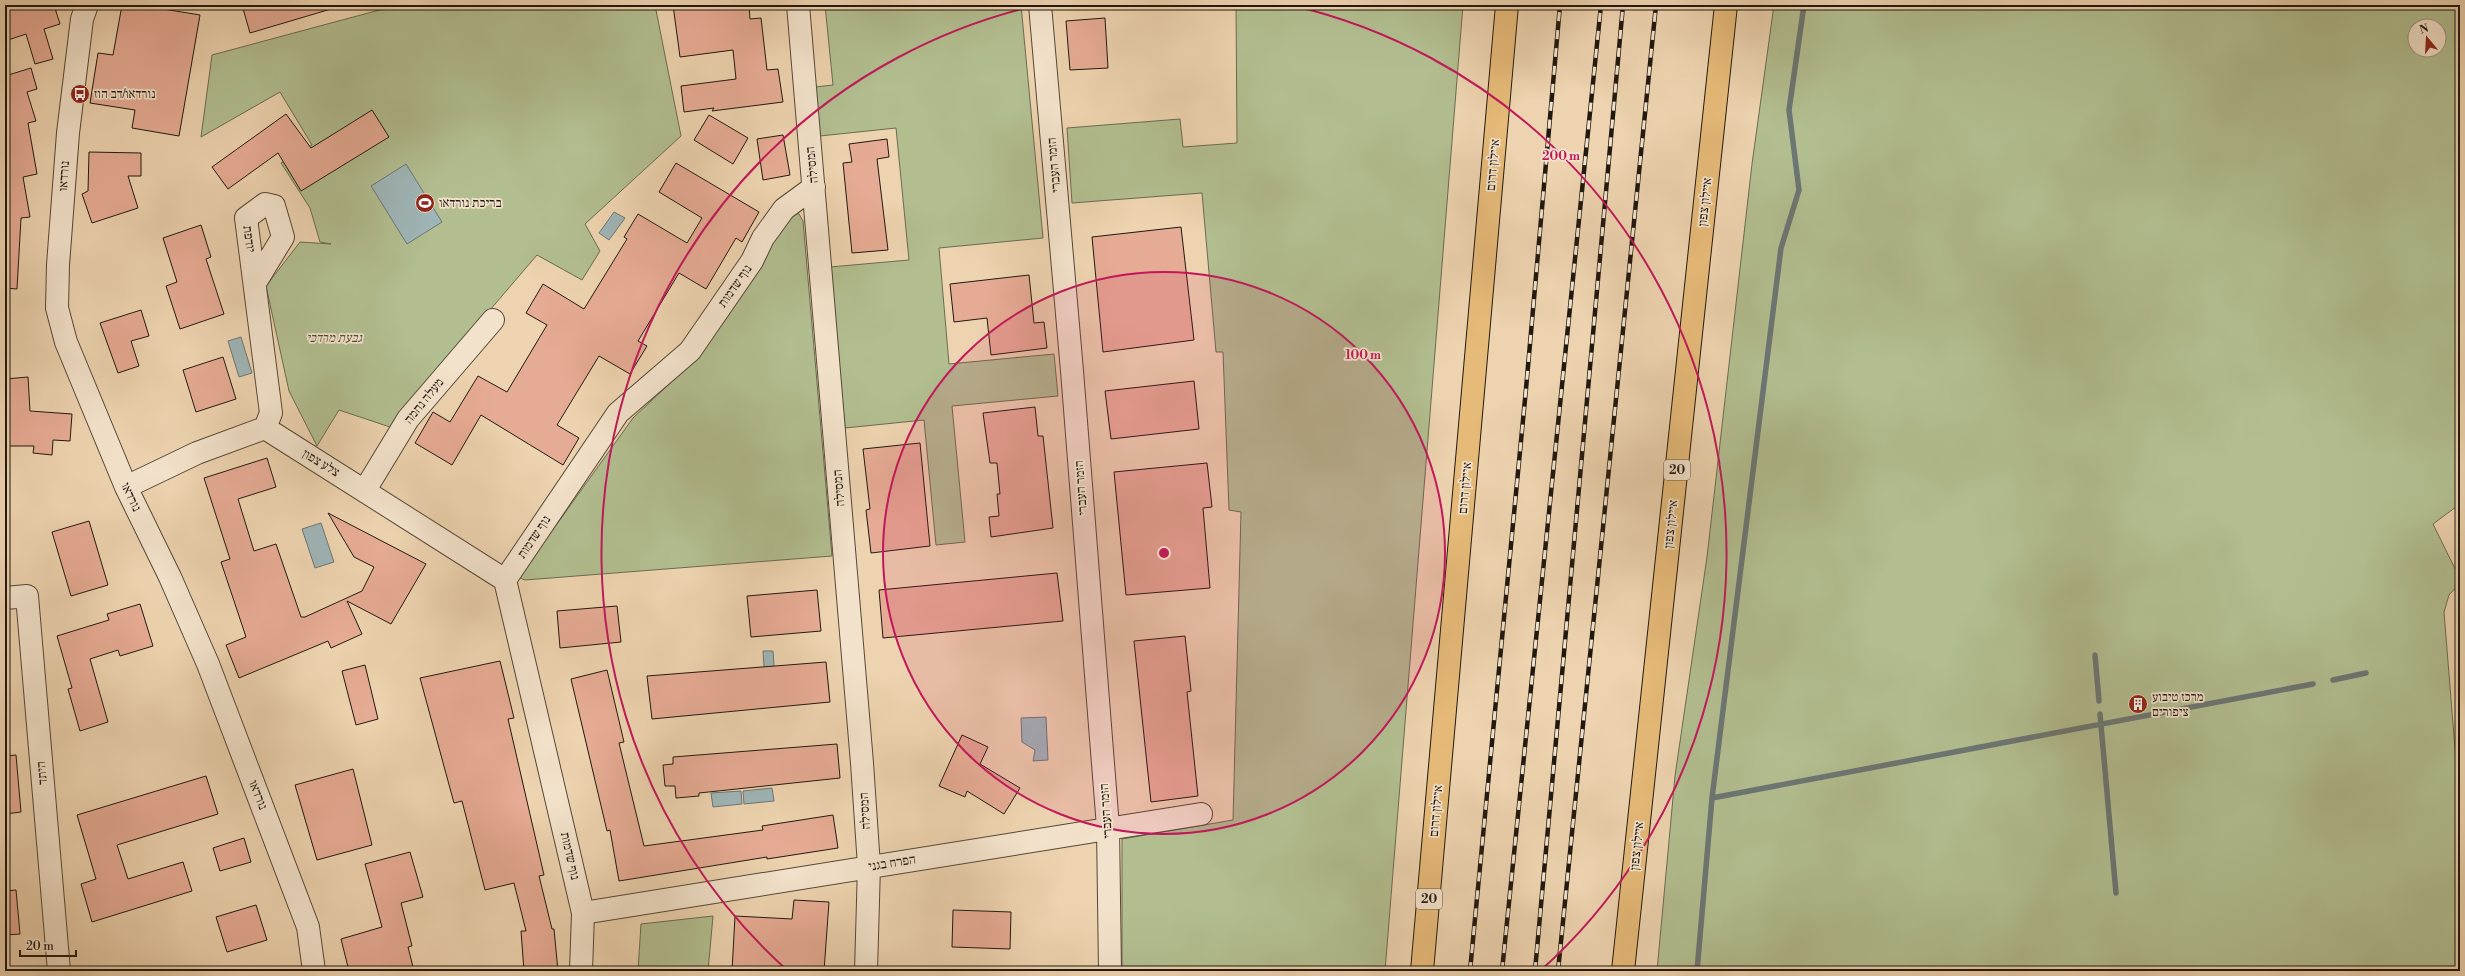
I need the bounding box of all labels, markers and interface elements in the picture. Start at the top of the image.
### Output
north arrow [2407,18,2447,58]
text: N [2418,21,2431,37]
bus stop icon: נורדאו/דב הוז [69,83,91,105]
place label: נורדאו/דב הוז [94,86,156,102]
street label: הזמר העברי [1044,137,1064,193]
street label: איילון דרום [1483,138,1503,192]
street label: המסילה [802,146,822,184]
text: 200 m [1542,149,1580,164]
street label: נורדאו [55,160,73,192]
street label: איילון צפון [1694,177,1716,227]
sports icon: בריכת נורדאו [414,192,436,214]
place label: בריכת נורדאו [439,195,502,211]
street label: יודפת [239,225,259,254]
street label: נוף שדמות [715,262,755,310]
park label: גבעת מרדכי [306,330,362,346]
text: 100 m [1345,348,1381,363]
street label: מעלה נחמה [401,375,447,427]
street label: צלע צפון [299,446,343,480]
street label: הזמר העברי [1071,460,1091,516]
road number: 20 [1664,460,1690,480]
street label: איילון דרום [1455,461,1475,515]
street label: המסילה [829,469,849,507]
street label: נורדאו [117,480,145,514]
street label: איילון צפון [1660,499,1682,549]
street label: נוף שדמות [514,512,554,562]
centre of rings [1157,546,1171,560]
place label: מרכז טיבוע ציפורים [2152,689,2204,720]
building icon: מרכז טיבוע ציפורים [2127,693,2149,715]
street label: היתד [33,760,51,785]
street label: נורדאו [245,778,271,812]
street label: הזמר העברי [1096,783,1116,839]
street label: איילון דרום [1426,784,1446,838]
street label: המסילה [856,792,874,830]
street label: איילון צפון [1626,821,1648,871]
street label: נוף שדמות [557,831,583,881]
street label: הפרח בגני [867,851,917,875]
road number: 20 [1416,889,1442,909]
scale bar [20,932,76,958]
text: 20 m [26,939,54,954]

